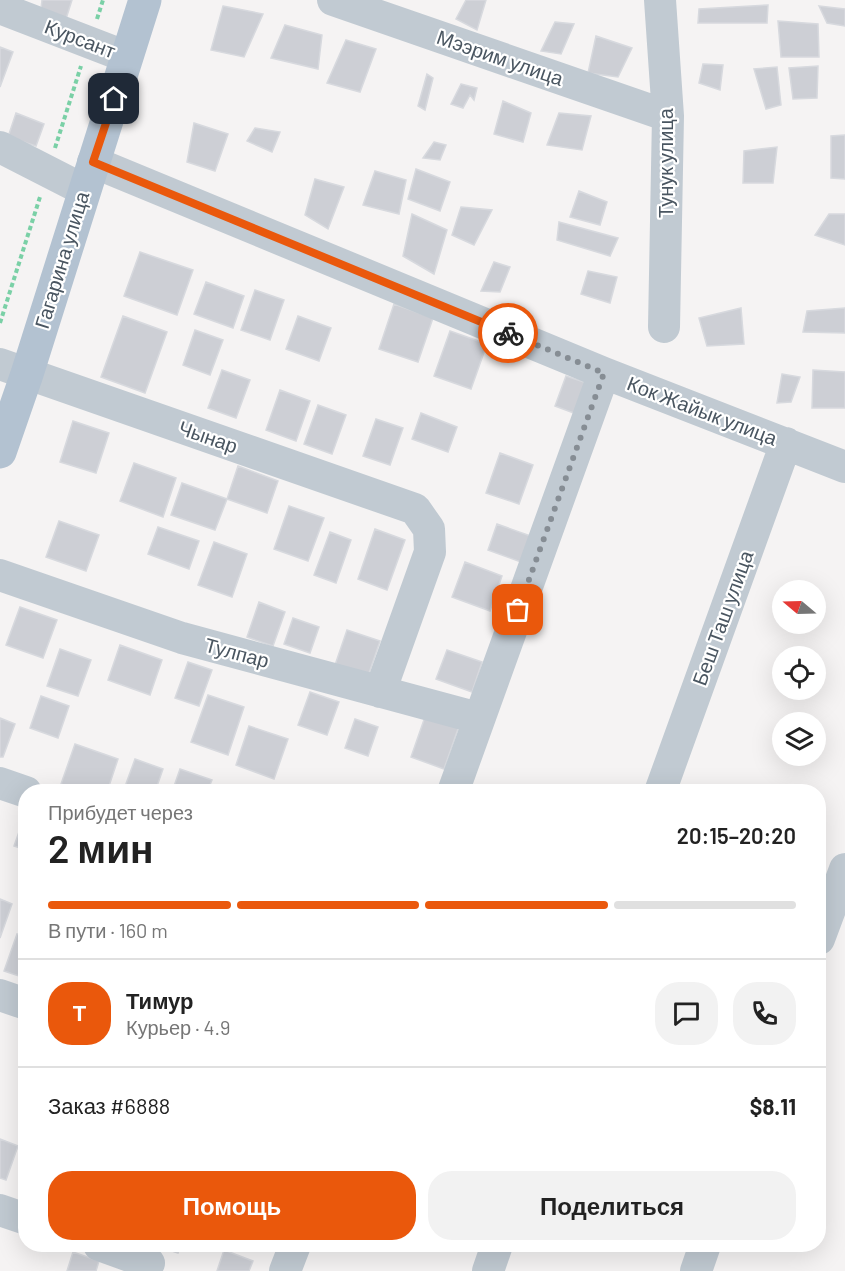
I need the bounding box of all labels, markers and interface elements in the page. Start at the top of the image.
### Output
street label: Курсант [42,14,119,63]
street label: Мээрим улица [434,24,568,90]
pin [88,73,139,124]
icon: home [97,82,130,115]
street label: Тунук улица [653,107,677,218]
street label: Гагарина улица [29,187,94,331]
courier [478,303,538,363]
icon: bike [492,317,525,350]
street label: Кок Жайык улица [624,370,782,450]
street label: Чынар [176,415,241,457]
street label: Беш Таш улица [687,546,758,688]
north arrow [772,580,826,634]
map controls [772,580,826,766]
pin [492,584,543,635]
icon: bag [501,593,534,626]
street label: Тулпар [203,632,272,672]
button: locate [772,646,826,700]
button: layers [772,712,826,766]
text: Прибудет через [48,800,193,824]
text: 20:15–20:20 [677,822,796,848]
text: 2 мин [48,824,154,871]
text: В пути · 160 m [48,918,168,942]
button: chat [655,982,718,1045]
button: phone [733,982,796,1045]
text: Тимур [126,987,194,1013]
text: Т [73,999,86,1025]
text: Курьер · 4.9 [126,1015,230,1039]
text: Заказ #6888 [48,1092,170,1118]
text: $8.11 [750,1093,796,1119]
button: Помощь [48,1171,416,1240]
button: Поделиться [428,1171,796,1240]

